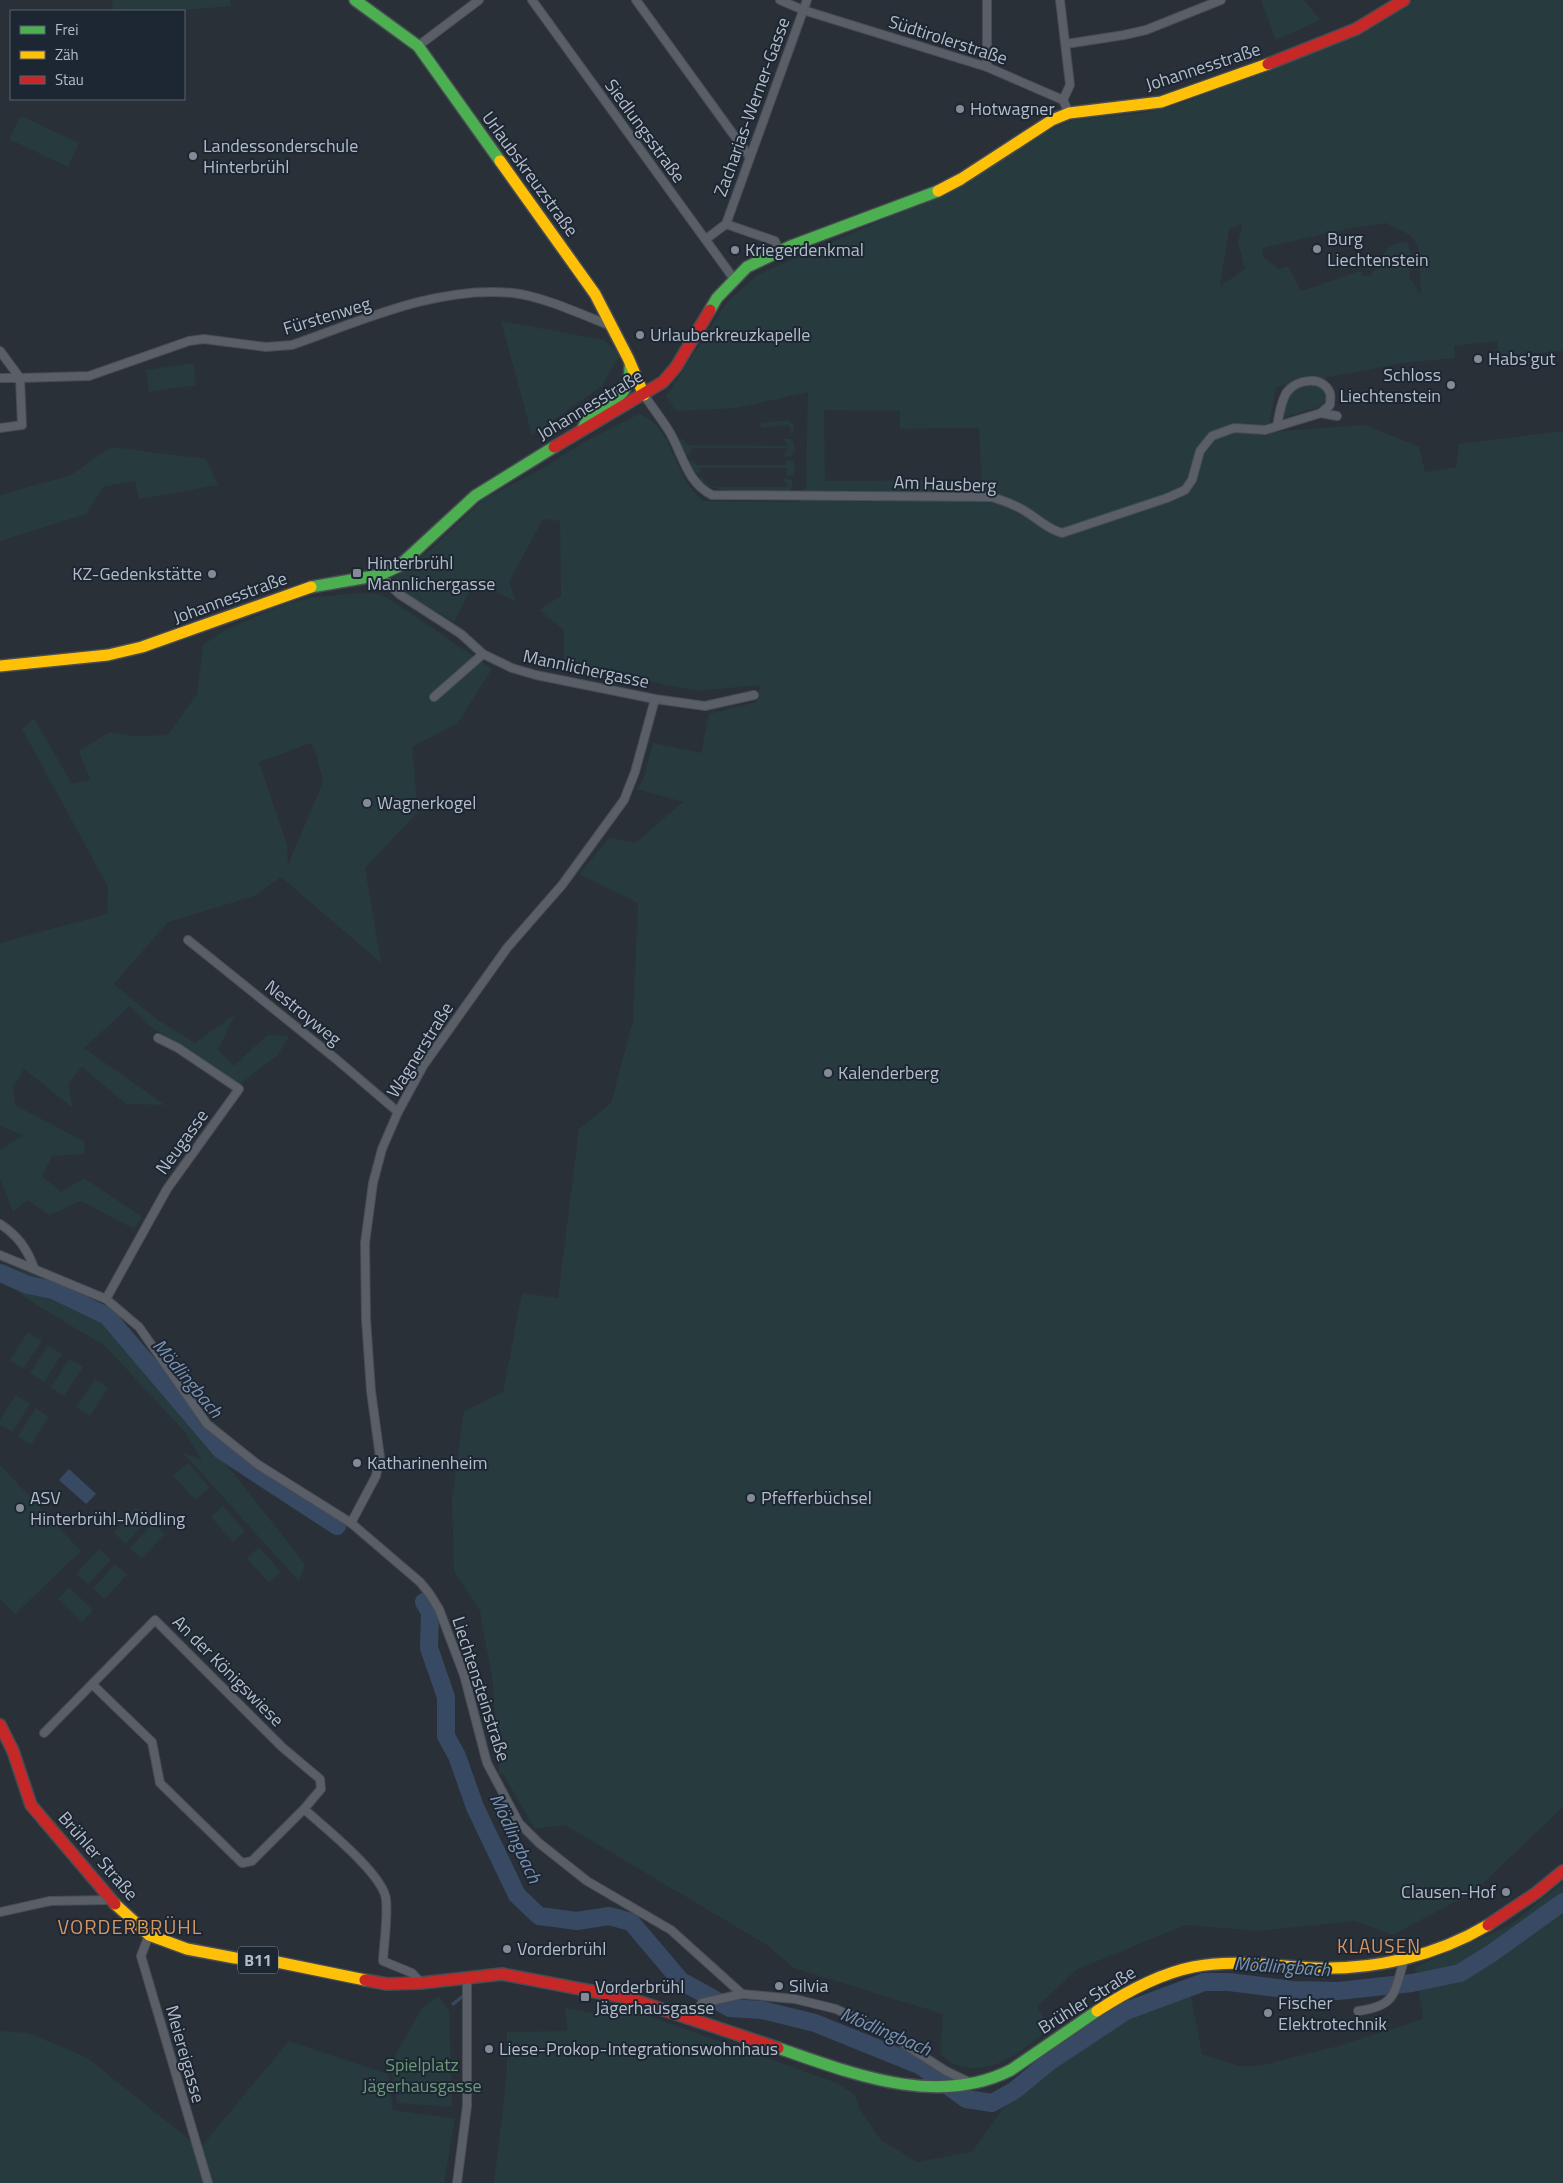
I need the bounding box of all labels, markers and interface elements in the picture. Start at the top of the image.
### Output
street label: Südtirolerstraße [885,8,1011,71]
legend [10,10,185,100]
street label: Zacharias-Werner-Gasse [707,13,797,200]
text: Frei [55,18,78,41]
street label: Johannesstraße [1142,35,1264,98]
text: Zäh [55,43,79,66]
text: Stau [55,68,84,91]
street label: Siedlungsstraße [598,73,692,188]
place label: Hotwagner [970,95,1055,122]
marker: Hotwagner [954,103,966,115]
street label: Urlaubskreuzstraße [476,105,585,242]
place label: Landessonderschule Hinterbrühl [203,132,358,180]
marker: Landessonderschule Hinterbrühl [187,150,199,162]
place label: Burg Liechtenstein [1327,225,1429,273]
place label: Kriegerdenkmal [745,236,864,263]
marker: Burg Liechtenstein [1311,243,1323,255]
marker: Kriegerdenkmal [729,244,741,256]
street label: Fürstenweg [280,289,374,342]
place label: Urlauberkreuzkapelle [650,321,810,348]
marker: Urlauberkreuzkapelle [634,329,646,341]
place label: Habs'gut [1488,345,1556,372]
marker: Habs'gut [1472,353,1484,365]
place label: Schloss Liechtenstein [1339,361,1441,409]
street label: Johannesstraße [532,362,648,447]
marker: Schloss Liechtenstein [1445,379,1457,391]
street label: Am Hausberg [893,468,997,499]
place label: Hinterbrühl Mannlichergasse [367,549,495,597]
place label: KZ-Gedenkstätte [72,560,202,587]
street label: Johannesstraße [169,564,291,631]
marker: Hinterbrühl Mannlichergasse [351,567,363,579]
marker: KZ-Gedenkstätte [206,568,218,580]
street label: Mannlichergasse [521,642,652,695]
place label: Wagnerkogel [377,789,476,816]
marker: Wagnerkogel [361,797,373,809]
street label: Nestroyweg [259,973,348,1052]
street label: Wagnerstraße [379,997,460,1103]
place label: Kalenderberg [838,1059,939,1086]
marker: Kalenderberg [822,1067,834,1079]
street label: Neugasse [149,1104,215,1180]
water label: Mödlingbach [146,1332,231,1424]
place label: Katharinenheim [367,1449,488,1476]
marker: Katharinenheim [351,1457,363,1469]
place label: ASV Hinterbrühl-Mödling [30,1484,185,1532]
place label: Pfefferbüchsel [761,1484,872,1511]
marker: Pfefferbüchsel [745,1492,757,1504]
marker: ASV Hinterbrühl-Mödling [14,1502,26,1514]
street label: An der Königswiese [166,1609,290,1733]
street label: Liechtensteinstraße [445,1613,518,1765]
water label: Mödlingbach [483,1788,550,1888]
street label: Brühler Straße [52,1805,145,1906]
place label: Clausen-Hof [1401,1878,1496,1905]
marker: Clausen-Hof [1500,1886,1512,1898]
district label: VORDERBRÜHL [58,1911,202,1942]
district label: KLAUSEN [1337,1931,1421,1960]
place label: Vorderbrühl [517,1935,606,1962]
marker: Vorderbrühl [501,1943,513,1955]
road number: B11 [238,1946,278,1974]
water label: Mödlingbach [1233,1948,1332,1983]
street label: Brühler Straße [1033,1959,1141,2040]
place label: Silvia [789,1972,828,1999]
place label: Vorderbrühl Jägerhausgasse [595,1973,714,2021]
marker: Silvia [773,1980,785,1992]
place label: Fischer Elektrotechnik [1278,1989,1387,2037]
marker: Vorderbrühl Jägerhausgasse [579,1991,591,2003]
water label: Mödlingbach [836,1998,937,2063]
street label: Meiereigasse [159,2002,212,2106]
marker: Fischer Elektrotechnik [1262,2007,1274,2019]
place label: Liese-Prokop-Integrationswohnhaus [499,2035,778,2062]
marker: Liese-Prokop-Integrationswohnhaus [483,2043,495,2055]
park label: Spielplatz Jägerhausgasse [362,2051,482,2099]

